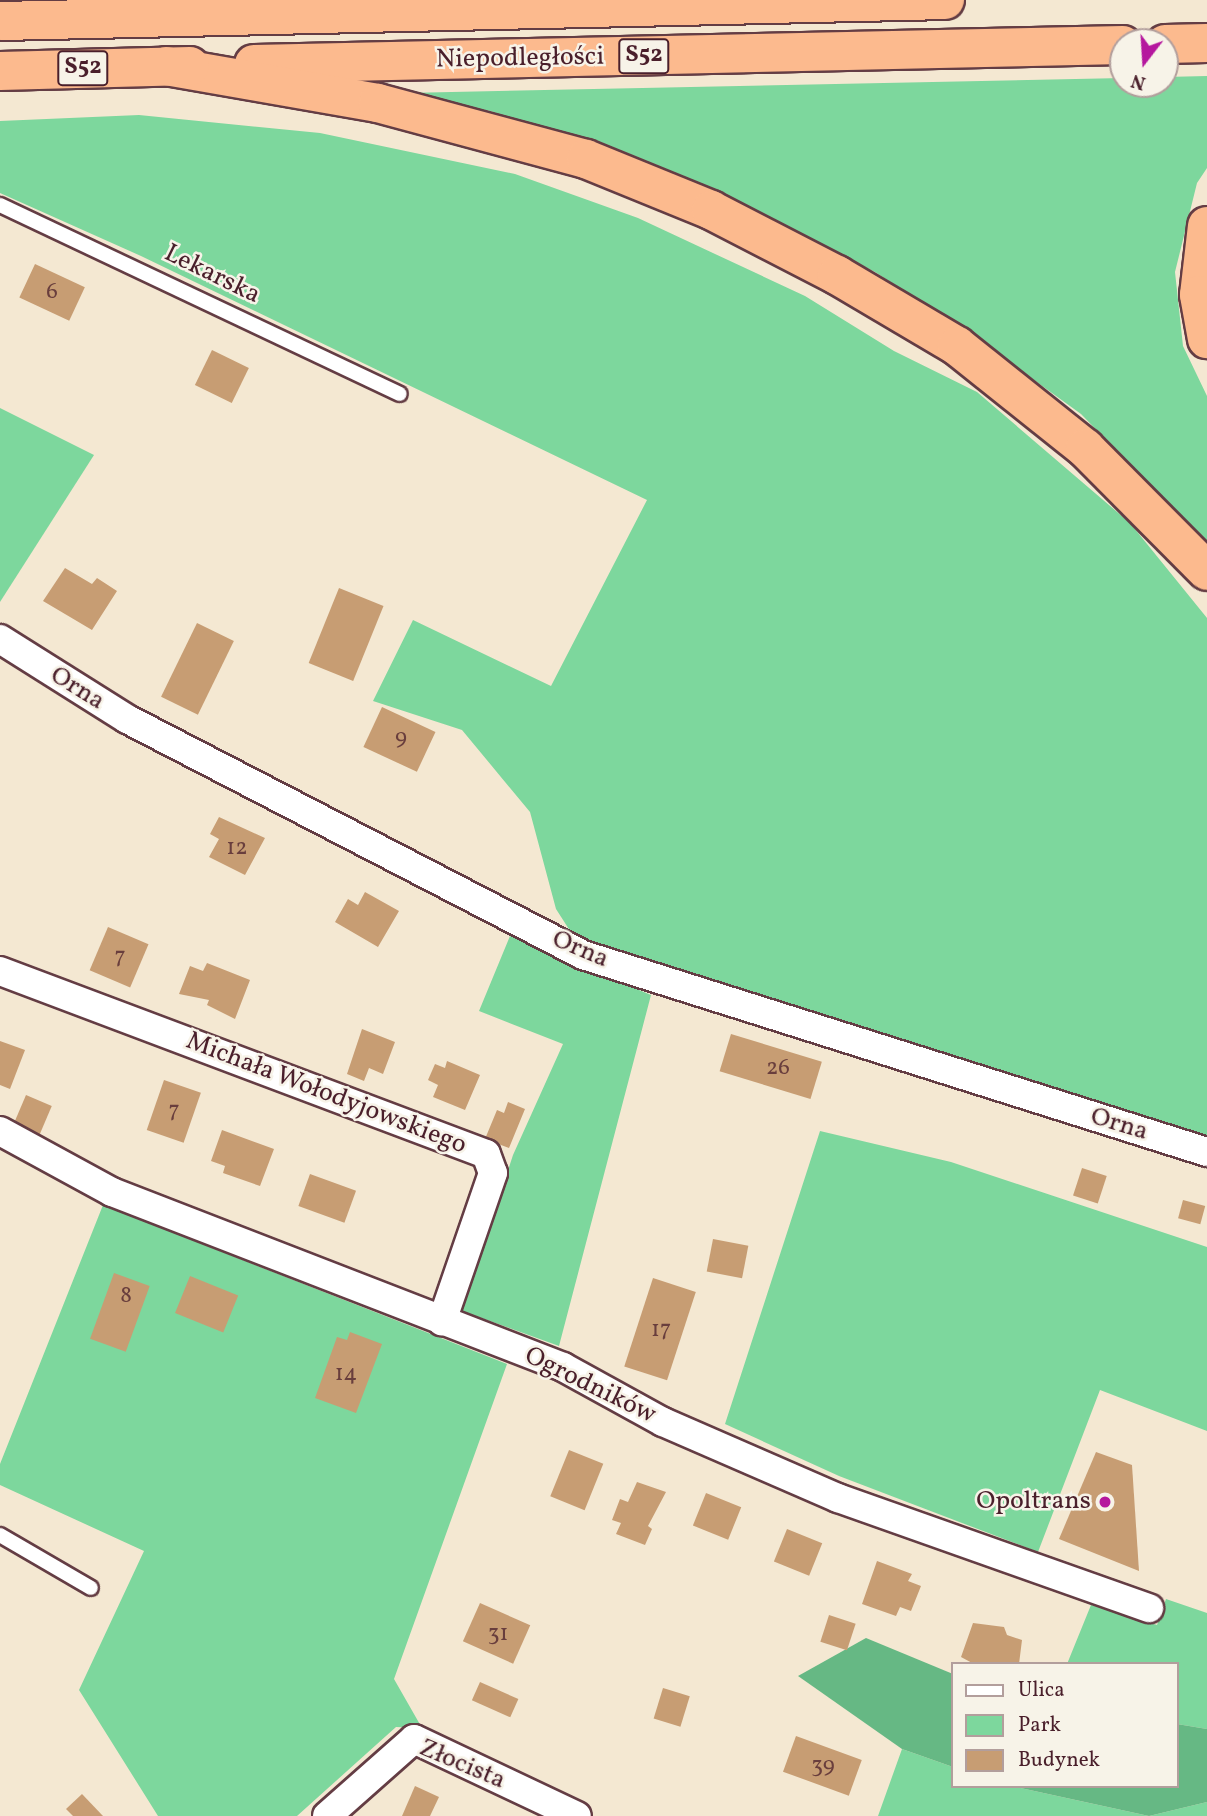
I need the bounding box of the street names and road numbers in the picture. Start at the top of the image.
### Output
road number: S52 [618,36,670,76]
street label: Niepodległości [436,42,604,76]
road number: S52 [57,47,109,88]
street label: Lekarska [159,238,265,312]
street label: Orna [44,660,110,718]
street label: Orna [547,924,613,976]
street label: Michała Wołodyjowskiego [181,1026,471,1162]
street label: Orna [1087,1102,1151,1148]
street label: Ogrodników [519,1341,661,1431]
street label: Złocista [414,1733,510,1797]

